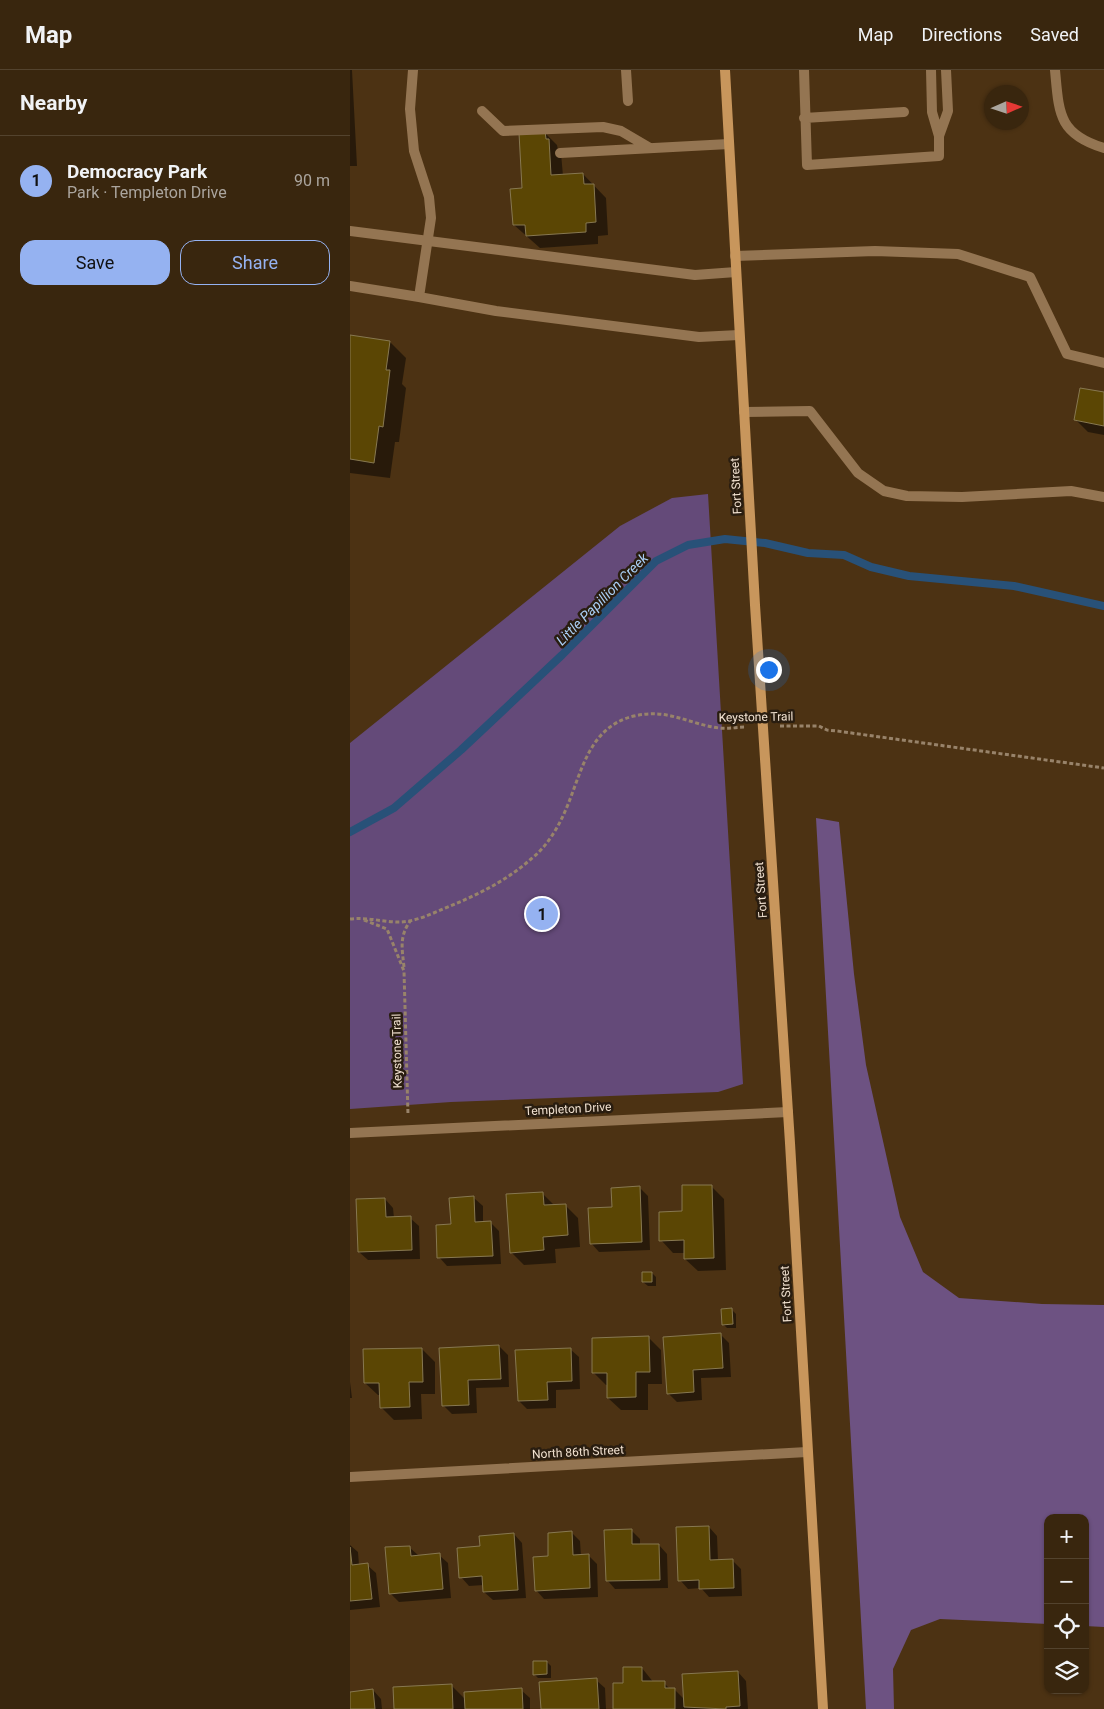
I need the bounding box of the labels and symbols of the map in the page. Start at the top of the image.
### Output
north arrow [984,85,1029,130]
street label: Fort Street [728,457,744,514]
water label: Little Papillion Creek [553,549,652,648]
your location [756,657,782,683]
street label: Keystone Trail [718,709,794,725]
street label: Fort Street [752,861,770,919]
pin: 1 [526,895,558,933]
street label: Keystone Trail [389,1013,405,1089]
street label: Templeton Drive [524,1100,612,1118]
street label: Fort Street [778,1265,794,1322]
street label: North 86th Street [532,1443,624,1461]

